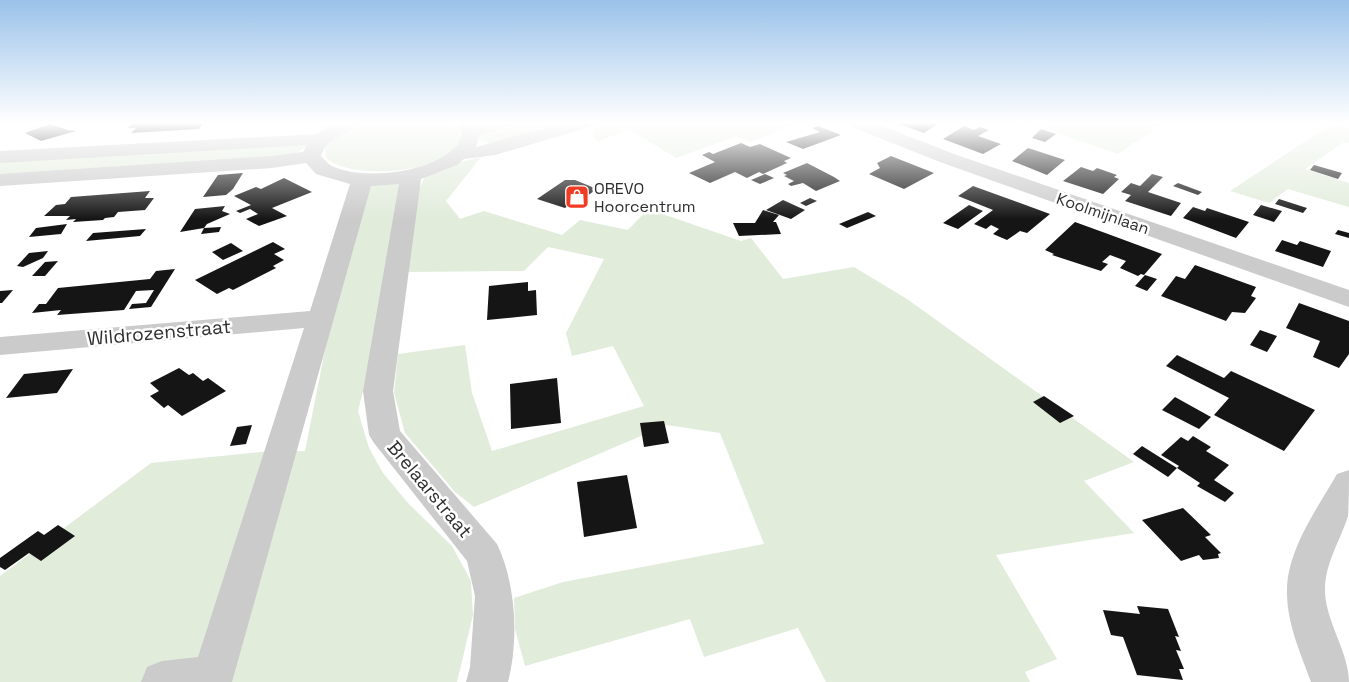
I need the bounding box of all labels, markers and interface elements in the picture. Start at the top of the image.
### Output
place label: OREVO Hoorcentrum [594,178,696,217]
shop icon: OREVO Hoorcentrum [564,184,590,210]
street label: Koolmijnlaan [1054,188,1152,239]
street label: Wildrozenstraat [86,314,232,351]
street label: Brelaarstraat [382,436,478,543]

